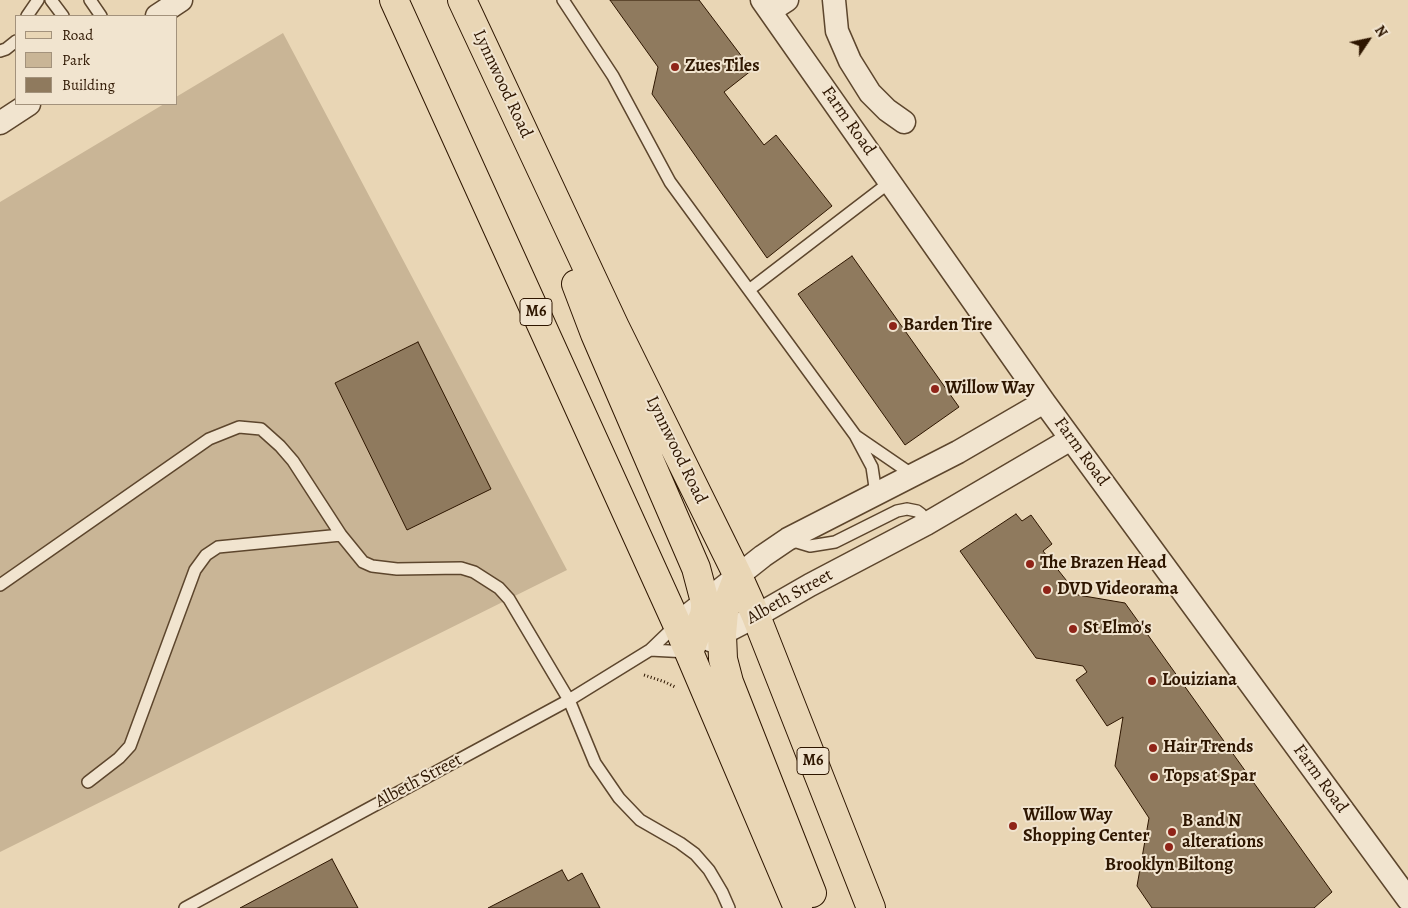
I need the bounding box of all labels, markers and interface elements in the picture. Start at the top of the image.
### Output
legend [15,15,178,105]
north arrow [1343,15,1393,65]
text: N [1370,22,1392,41]
text: Road [62,25,93,45]
street label: Lynnwood Road [467,26,537,142]
text: Park [62,50,90,70]
place label: Zues Tiles [685,56,760,78]
marker: Zues Tiles [669,61,681,73]
text: Building [62,75,115,95]
street label: Farm Road [816,82,880,160]
road number: M6 [520,298,552,326]
place label: Barden Tire [903,315,992,337]
marker: Barden Tire [887,320,899,332]
place label: Willow Way [945,378,1034,400]
marker: Willow Way [929,383,941,395]
street label: Lynnwood Road [641,393,711,507]
street label: Farm Road [1049,413,1113,491]
place label: The Brazen Head [1040,553,1167,575]
marker: The Brazen Head [1024,558,1036,570]
street label: Albeth Street [743,564,837,630]
place label: DVD Videorama [1057,579,1178,601]
marker: DVD Videorama [1041,584,1053,596]
place label: St Elmo's [1083,618,1151,640]
marker: St Elmo's [1067,623,1079,635]
place label: Louiziana [1162,670,1237,692]
marker: Louiziana [1146,675,1158,687]
place label: Hair Trends [1163,737,1253,759]
street label: Farm Road [1288,740,1352,818]
marker: Hair Trends [1147,742,1159,754]
road number: M6 [797,748,829,774]
street label: Albeth Street [372,749,466,813]
place label: Tops at Spar [1164,766,1256,788]
marker: Tops at Spar [1148,771,1160,783]
place label: Willow Way Shopping Center [1023,805,1150,848]
place label: B and N alterations [1182,811,1264,854]
marker: Willow Way Shopping Center [1007,820,1019,832]
marker: B and N alterations [1166,826,1178,838]
marker: Brooklyn Biltong [1163,841,1175,853]
place label: Brooklyn Biltong [1105,855,1233,877]

